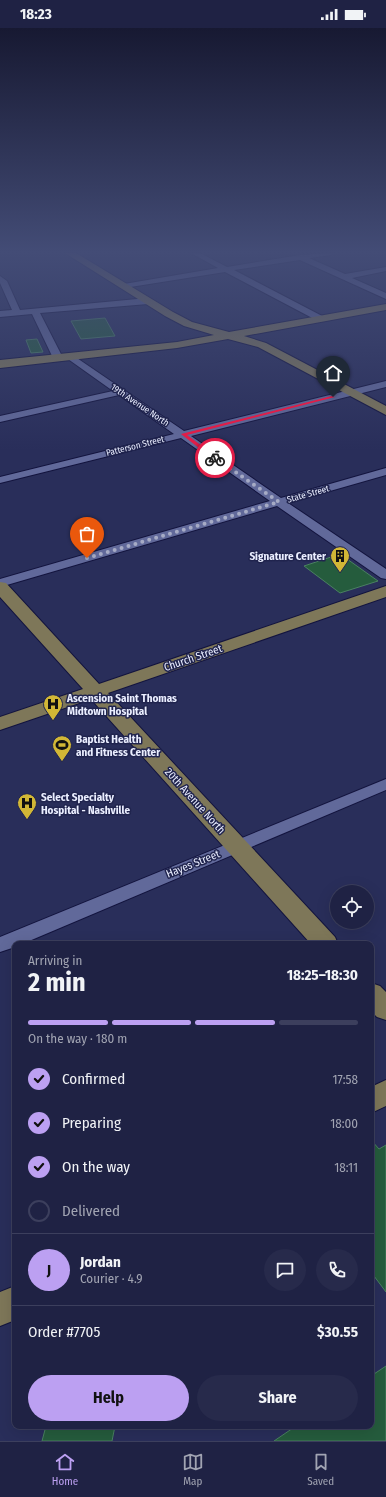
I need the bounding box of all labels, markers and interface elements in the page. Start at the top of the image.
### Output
text: 18:23 [20,5,52,23]
pin [316,356,350,397]
icon: home [322,362,344,384]
street label: 19th Avenue North [109,382,171,428]
street label: Patterson Street [105,434,165,458]
courier [195,438,235,478]
icon: bike [204,447,226,469]
street label: State Street [286,483,330,505]
pin [70,517,104,558]
icon: bag [76,523,98,545]
building icon: Signature Center [329,545,351,573]
place label: Signature Center [249,550,327,563]
street label: Church Street [162,642,224,674]
place label: Ascension Saint Thomas Midtown Hospital [66,692,177,718]
hospital icon: Ascension Saint Thomas Midtown Hospital [42,693,64,721]
place label: Baptist Health and Fitness Center [76,733,161,759]
sports icon: Baptist Health and Fitness Center [51,734,73,762]
street label: 20th Avenue North [162,765,228,837]
place label: Select Specialty Hospital - Nashville [41,791,130,817]
hospital icon: Select Specialty Hospital - Nashville [16,792,38,820]
street label: Hayes Street [164,847,222,881]
map controls [330,885,374,929]
button: locate [330,885,374,929]
text: Arriving in [28,953,82,968]
text: 18:25–18:30 [287,966,358,984]
text: 2 min [28,967,86,998]
text: On the way · 180 m [28,1031,127,1046]
icon: check [28,1068,50,1090]
text: Confirmed [62,1070,125,1088]
text: 17:58 [332,1072,358,1087]
icon: check [28,1112,50,1134]
text: Preparing [62,1114,121,1132]
text: 18:00 [330,1116,358,1131]
icon: check [28,1156,50,1178]
text: On the way [62,1158,130,1176]
text: 18:11 [334,1160,358,1175]
text: Delivered [62,1202,120,1220]
button: chat [264,1249,306,1291]
button: phone [316,1249,358,1291]
text: Jordan [80,1253,121,1271]
text: J [47,1261,51,1279]
text: Courier · 4.9 [80,1271,143,1286]
text: Order #7705 [28,1323,100,1341]
text: $30.55 [317,1323,358,1341]
button: Help [28,1375,189,1421]
button: Share [197,1375,358,1421]
tab: Home [52,1451,78,1488]
tab: Map [182,1451,204,1488]
tab: Saved [307,1451,334,1488]

